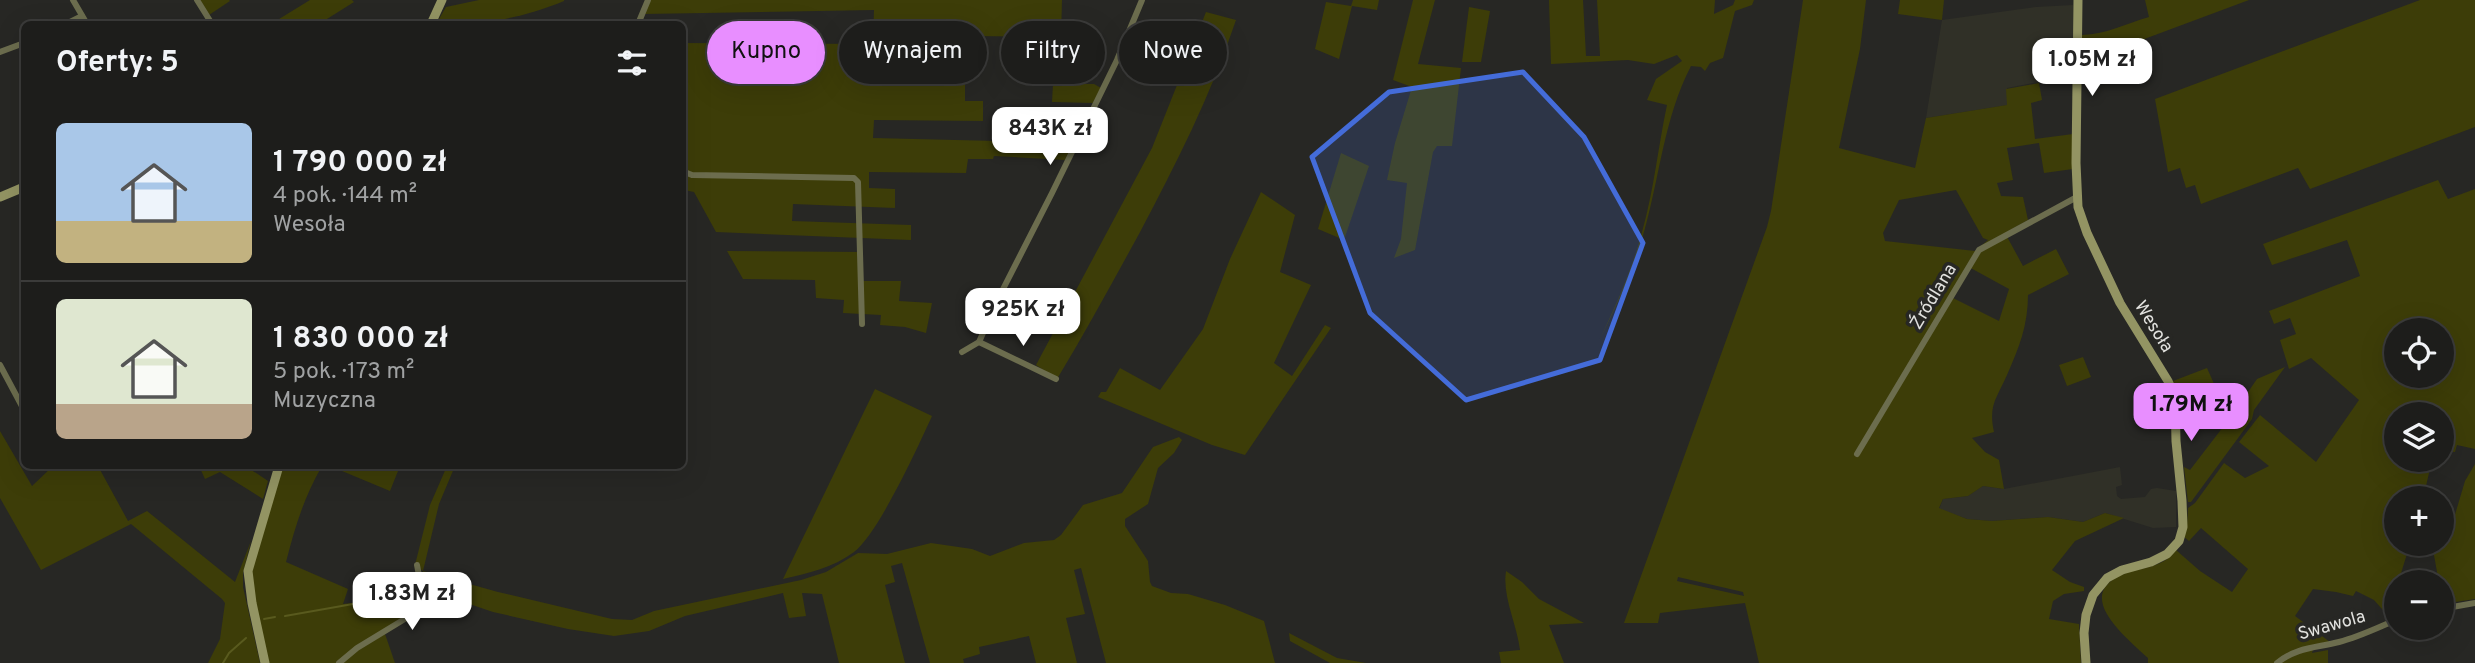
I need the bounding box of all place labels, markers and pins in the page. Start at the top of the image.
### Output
pin: 1.05M zł [2020,38,2164,98]
pin: 843K zł [985,108,1115,167]
pin: 925K zł [958,288,1088,348]
pin: 1.79M zł [2119,384,2263,443]
pin: 1.83M zł [340,572,484,632]

